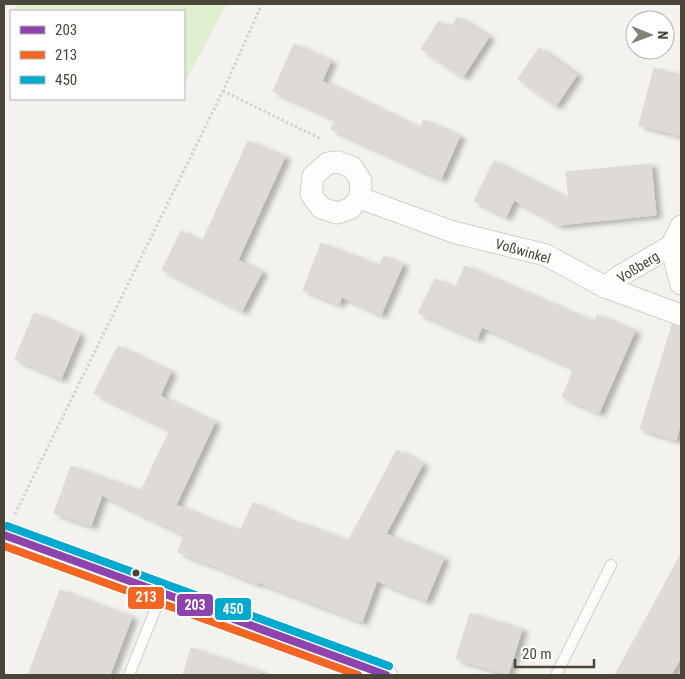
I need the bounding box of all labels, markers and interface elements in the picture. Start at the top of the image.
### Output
legend [10,10,185,100]
north arrow [625,10,675,60]
text: 203 [55,21,77,39]
text: N [655,31,671,40]
text: 213 [55,46,77,64]
text: 450 [55,71,77,89]
street label: Voßwinkel [493,235,553,267]
street label: Voßberg [614,248,662,286]
unlabelled marker [131,568,141,578]
line badge: 213 [127,586,165,610]
text: 213 [135,589,157,605]
line badge: 203 [176,593,214,617]
text: 203 [184,597,206,613]
line badge: 450 [214,597,252,621]
text: 450 [222,601,244,617]
scale bar [515,636,594,668]
text: 20 m [522,645,552,663]

